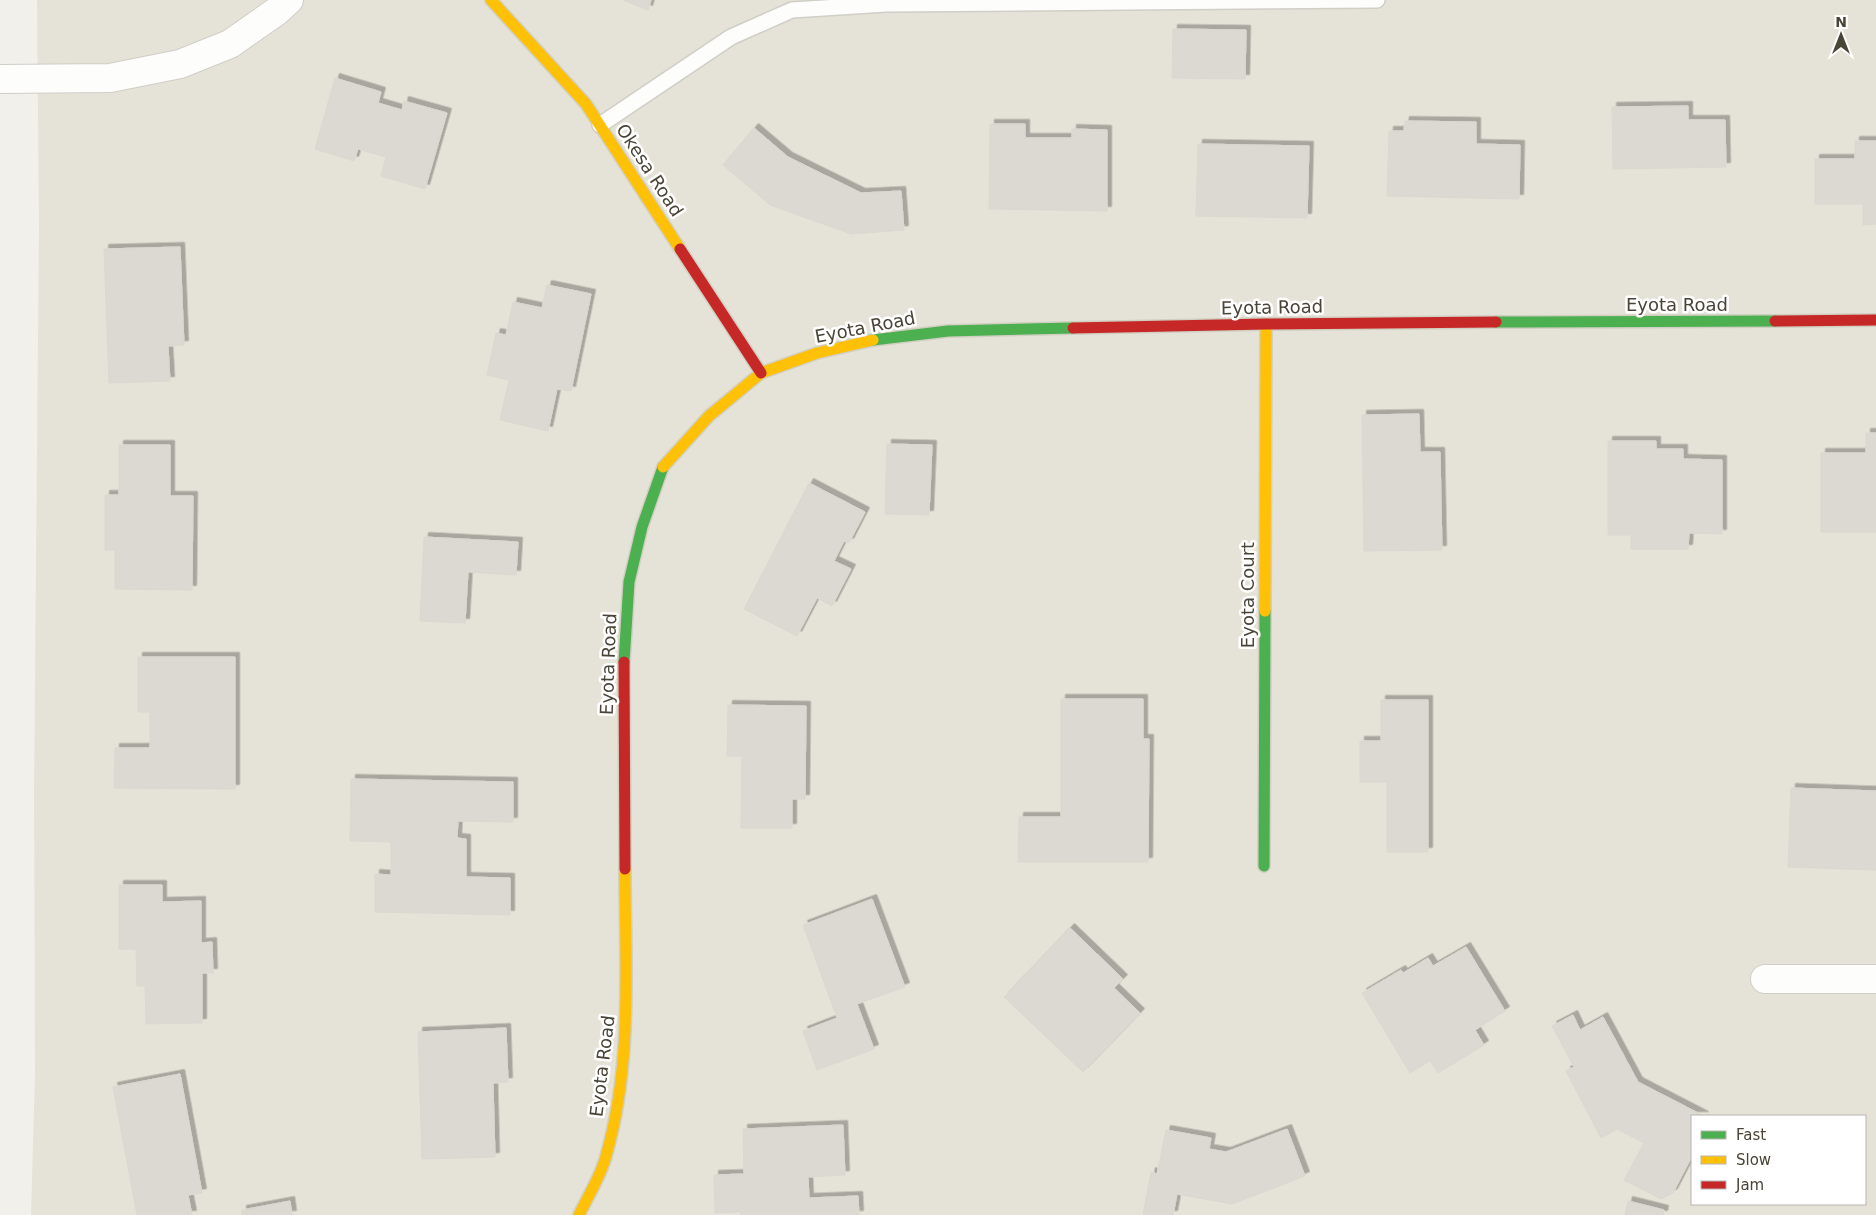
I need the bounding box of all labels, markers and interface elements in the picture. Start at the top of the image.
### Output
north arrow [1816,10,1866,60]
text: N [1835,14,1847,30]
street label: Okesa Road [612,120,688,220]
street label: Eyota Road [1626,294,1728,315]
street label: Eyota Road [1221,296,1323,318]
street label: Eyota Road [813,307,917,347]
street label: Eyota Court [1237,542,1258,648]
street label: Eyota Road [596,613,620,715]
street label: Eyota Road [585,1014,619,1118]
legend [1691,1115,1866,1205]
text: Fast [1736,1126,1766,1144]
text: Slow [1736,1151,1771,1169]
text: Jam [1735,1176,1764,1194]

